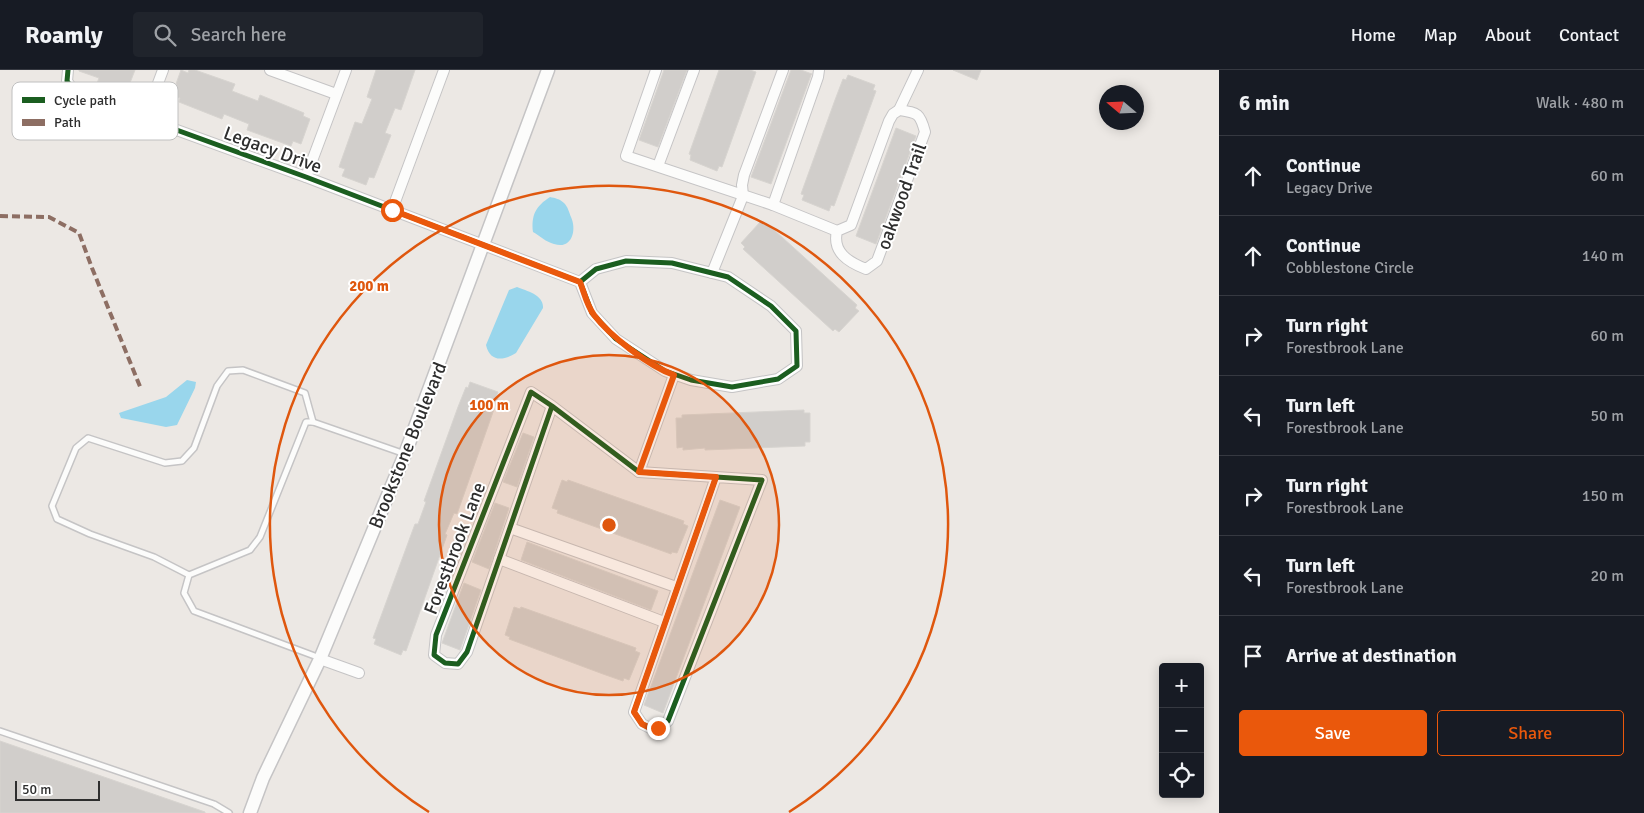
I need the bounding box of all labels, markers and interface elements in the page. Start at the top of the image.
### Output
search box [133,12,483,57]
text: Roamly [25,20,103,50]
icon: search [151,21,179,49]
text: Search here [191,23,287,47]
text: Home [1351,24,1396,46]
text: Map [1424,24,1457,46]
text: About [1485,24,1531,46]
text: Contact [1559,24,1619,46]
legend [12,82,178,140]
north arrow [1099,85,1144,130]
text: 6 min [1239,90,1290,116]
text: Cycle path [54,92,116,109]
text: Walk · 480 m [1536,93,1624,113]
text: Path [54,114,81,131]
street label: Legacy Drive [220,121,325,179]
street label: oakwood Trail [871,140,932,253]
text: Continue [1286,154,1361,178]
icon: ahead [1239,162,1267,190]
text: 60 m [1590,166,1624,186]
text: Legacy Drive [1286,178,1373,198]
route start [381,199,404,222]
text: Continue [1286,234,1361,258]
icon: ahead [1239,242,1267,270]
text: 140 m [1582,246,1624,266]
text: Cobblestone Circle [1286,258,1414,278]
text: 200 m [349,277,389,295]
text: Turn right [1286,314,1368,338]
icon: right [1239,322,1267,350]
text: 60 m [1590,326,1624,346]
text: Forestbrook Lane [1286,338,1404,358]
street label: Brookstone Boulevard [364,359,452,532]
text: Turn left [1286,394,1355,418]
text: 100 m [469,396,509,414]
icon: left [1239,402,1267,430]
text: 50 m [1590,406,1624,426]
text: Forestbrook Lane [1286,418,1404,438]
text: Turn right [1286,474,1368,498]
street label: Forestbrook Lane [419,479,491,618]
icon: right [1239,482,1267,510]
text: 150 m [1582,486,1624,506]
text: Forestbrook Lane [1286,498,1404,518]
centre of rings [600,516,618,534]
text: Turn left [1286,554,1355,578]
icon: left [1239,562,1267,590]
text: 20 m [1590,566,1624,586]
text: Forestbrook Lane [1286,578,1404,598]
icon: arrive [1239,642,1267,670]
text: Arrive at destination [1286,644,1457,668]
map controls [1159,663,1204,798]
button: + [1159,663,1204,708]
button: − [1159,708,1204,753]
button: Save [1239,710,1427,756]
button: Share [1437,710,1624,756]
route end [647,717,670,740]
button: locate [1159,753,1204,798]
scale bar [15,778,100,801]
text: 50 m [22,781,51,798]

